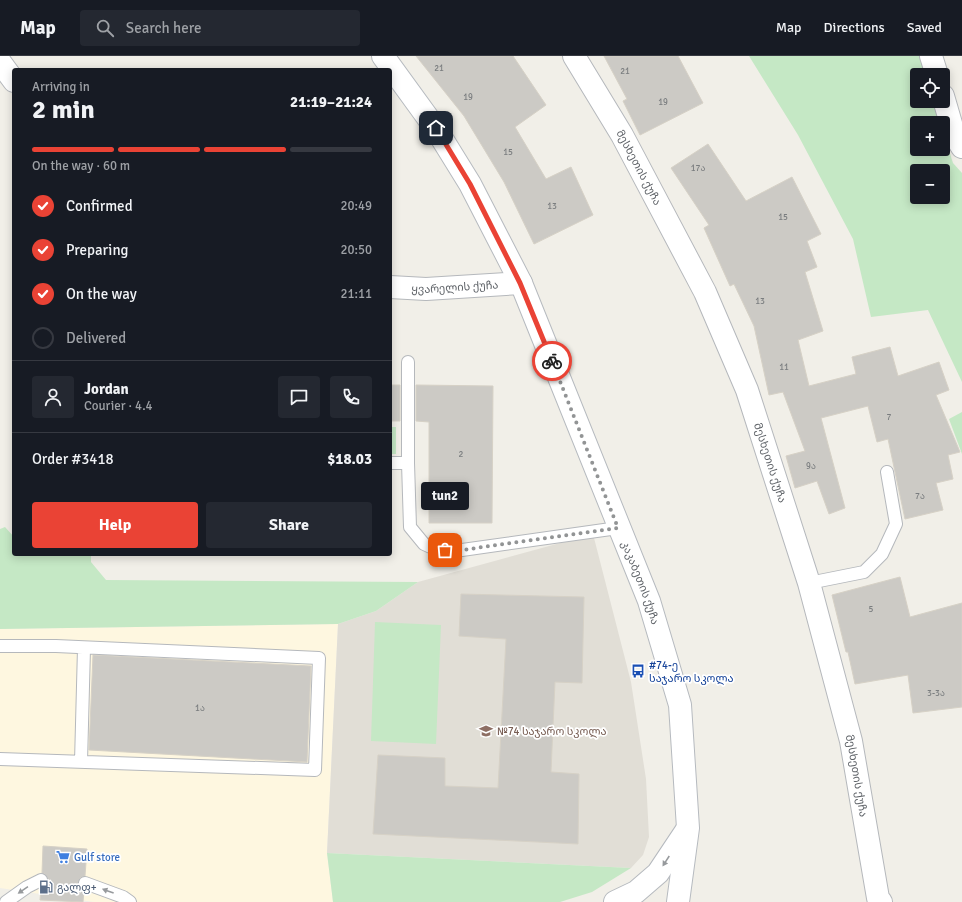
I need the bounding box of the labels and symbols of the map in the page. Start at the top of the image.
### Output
house number: 21 [434,63,444,74]
house number: 21 [620,66,630,77]
house number: 19 [463,92,473,103]
house number: 19 [658,97,668,108]
pin [419,111,453,145]
street label: მესხეთის ქუჩა [614,127,664,207]
house number: 15 [503,147,513,158]
house number: 17ა [691,163,705,174]
house number: 13 [547,201,557,212]
house number: 15 [778,212,788,223]
street label: ყვარელის ქუჩა [411,278,499,296]
house number: 13 [755,296,765,307]
courier [532,341,572,381]
house number: 11 [779,362,789,373]
house number: 7 [887,412,892,423]
street label: მესხეთის ქუჩა [751,421,789,504]
house number: 2 [459,449,464,460]
house number: 9ა [806,461,816,472]
callout: tun2 [421,482,469,510]
house number: 7ა [915,491,925,502]
pin [428,533,462,567]
street label: კაკაბეთის ქუჩა [619,539,662,626]
house number: 5 [869,604,874,615]
place label: #74-ე საჯარო სკოლა [649,659,733,685]
bus stop icon: #74-ე საჯარო სკოლა [630,663,646,679]
house number: 3-3ა [927,688,945,699]
house number: 1ა [195,703,205,714]
school or university icon: №74 საჯარო სკოლა [478,723,494,739]
place label: №74 საჯარო სკოლა [497,725,606,738]
street label: მესხეთის ქუჩა [843,733,870,818]
supermarket icon: Gulf store [55,849,71,865]
place label: Gulf store [74,851,120,864]
one-way arrow [662,856,670,866]
fuel station icon: გალფ+ [38,879,54,895]
place label: გალფ+ [57,881,97,894]
one-way arrow [18,886,28,894]
one-way arrow [101,888,113,894]

